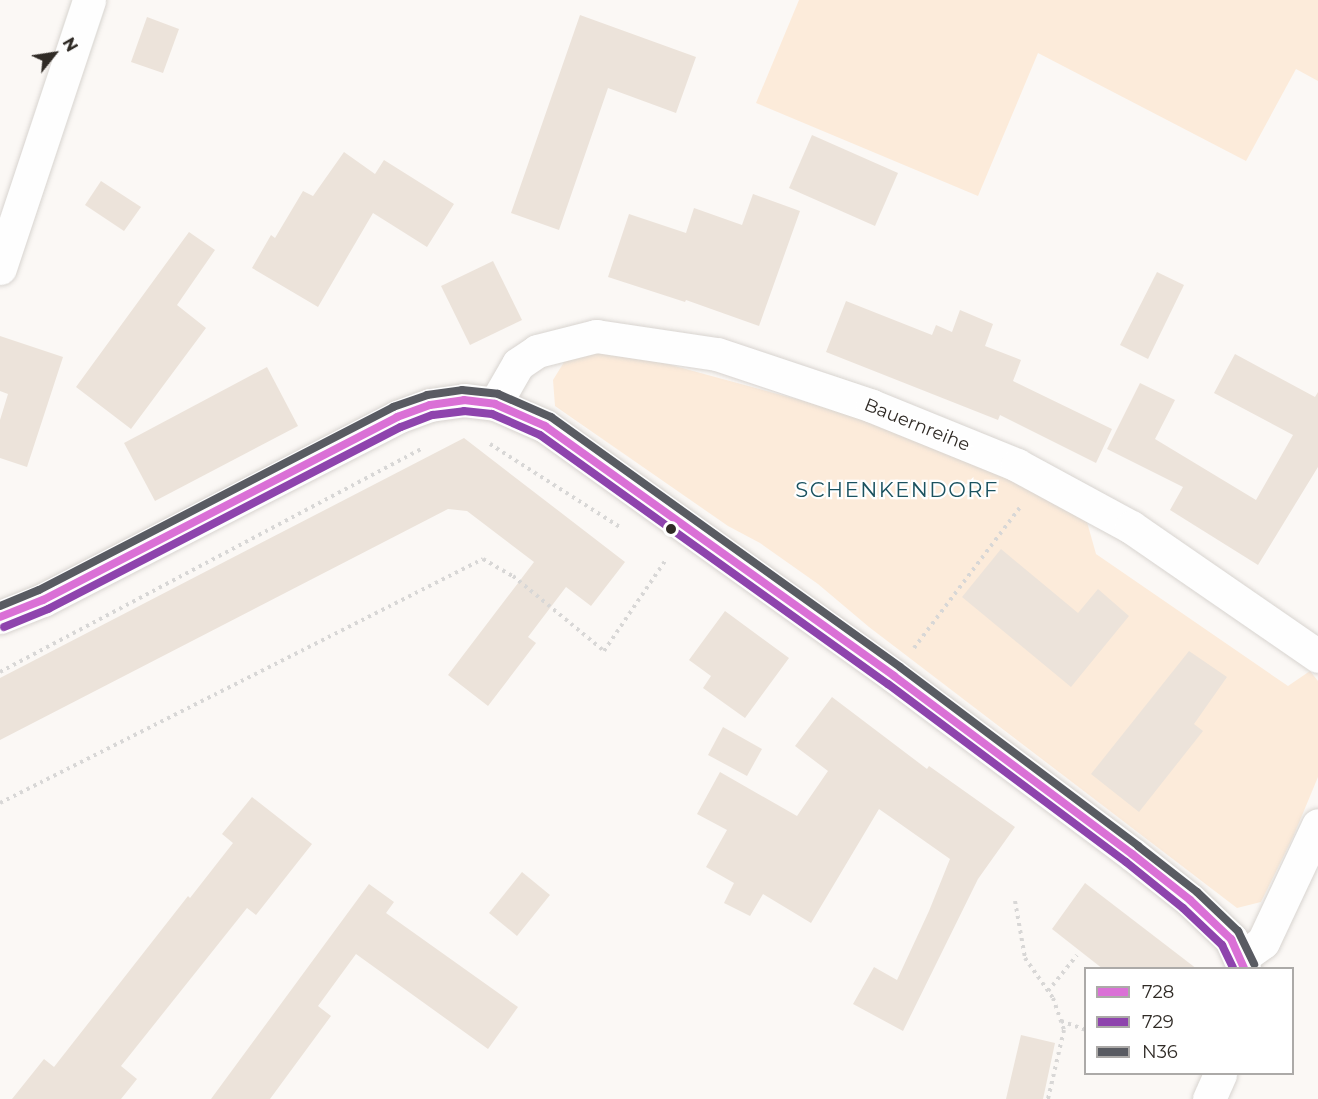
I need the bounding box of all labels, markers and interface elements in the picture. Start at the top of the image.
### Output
north arrow [24,24,84,84]
text: N [59,34,81,55]
street label: Bauernreihe [861,394,973,456]
district label: SCHENKENDORF [795,477,999,503]
unlabelled marker [665,523,677,535]
legend [1084,967,1294,1075]
text: 728 [1142,981,1174,1003]
text: 729 [1142,1011,1174,1033]
text: N36 [1142,1041,1178,1063]

